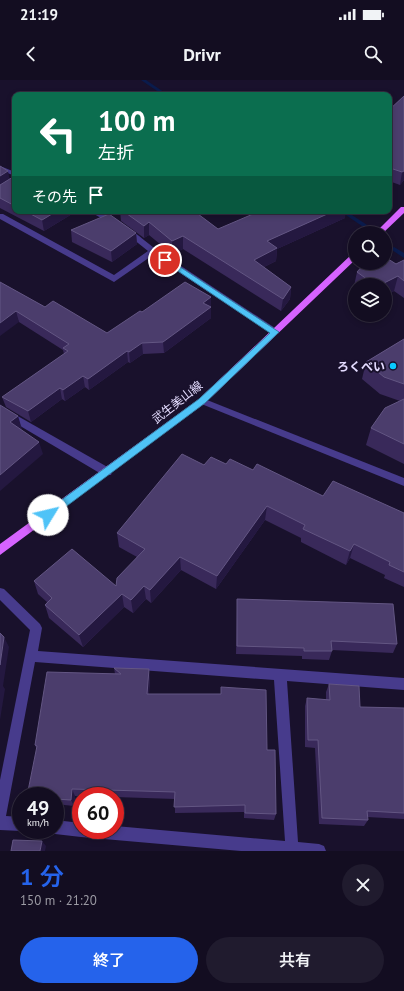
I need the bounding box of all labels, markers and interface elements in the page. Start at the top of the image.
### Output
text: 21:19 [20,5,58,24]
icon: back [20,43,42,65]
text: Drivr [183,43,221,66]
icon: search [362,43,384,65]
text: 100 m [98,102,175,139]
icon: left [32,108,84,160]
text: 左折 [98,141,134,164]
icon: arrive [85,184,107,206]
text: その先 [32,187,77,206]
map controls [348,226,392,322]
button: search [348,226,392,270]
pin [148,243,182,277]
icon: arrive [154,249,176,271]
button: layers [348,278,392,322]
place label: ろくべい [337,359,385,374]
marker: ろくべい [388,361,398,371]
street label: 武生美山線 [149,378,205,426]
position arrow [27,494,69,536]
speed limit sign: 60 [72,787,124,839]
text: 49 [27,795,49,821]
text: km/h [27,816,49,829]
text: 1 分 [20,861,64,892]
button: close [342,864,384,906]
text: 150 m · 21:20 [20,892,97,909]
button: 終了 [20,937,198,983]
button: 共有 [206,937,384,983]

